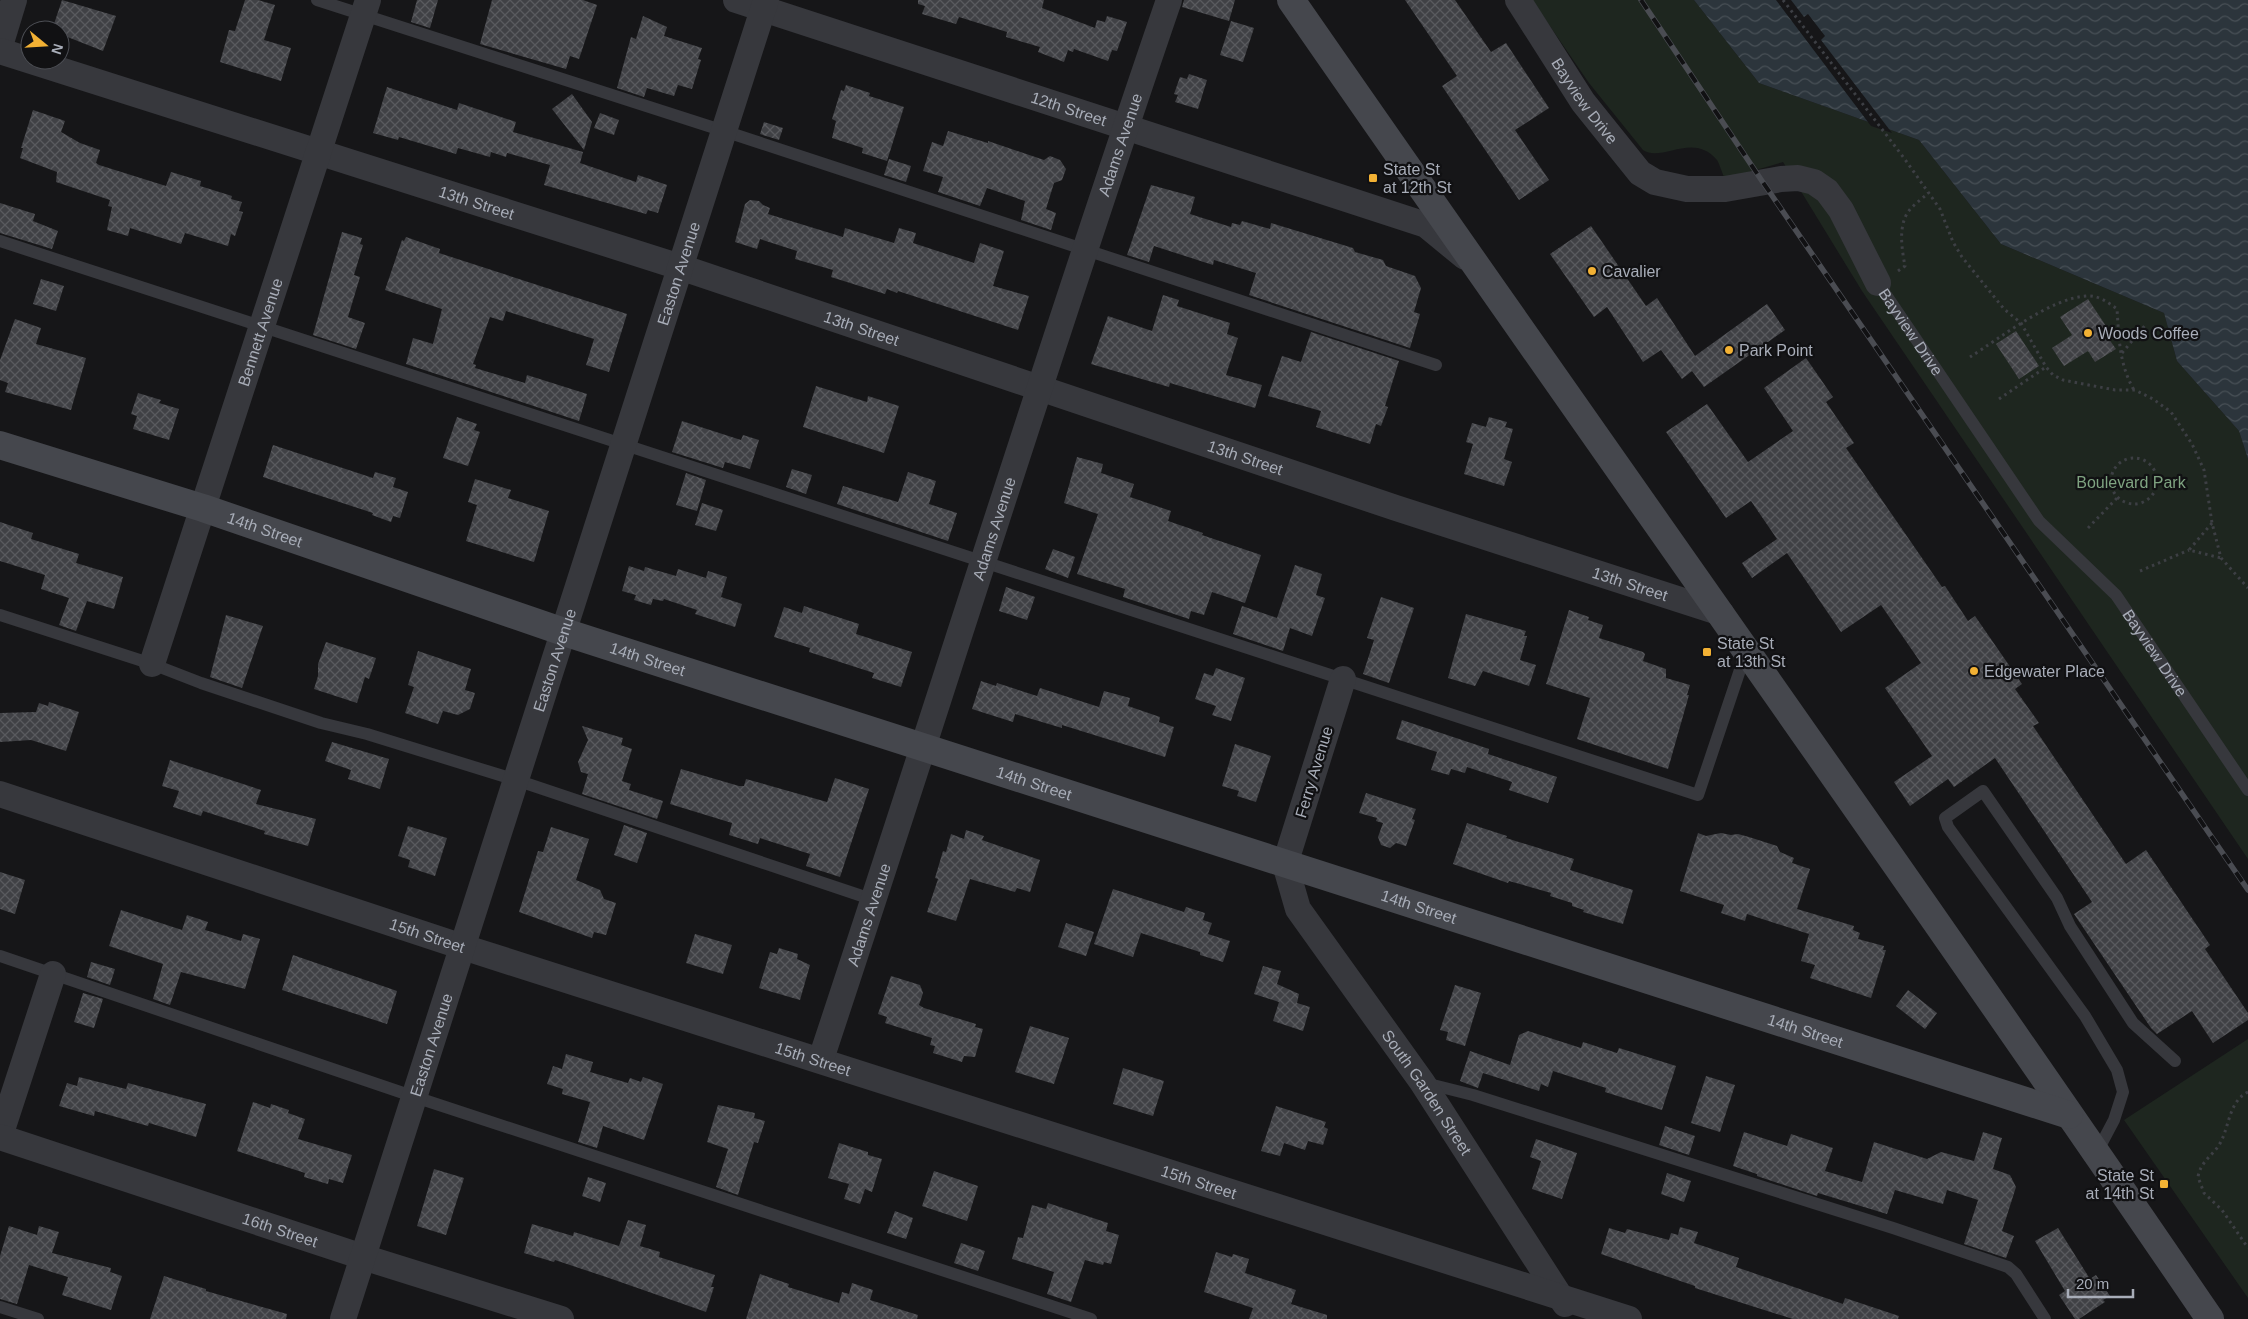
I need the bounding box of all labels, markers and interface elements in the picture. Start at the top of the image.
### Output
north arrow [20,20,70,70]
text: N [48,42,67,56]
street label: Bayview Drive [1549,55,1621,147]
street label: 12th Street [1029,88,1109,129]
street label: Adams Avenue [1095,91,1145,198]
place label: State St at 12th St [1383,161,1452,196]
marker: State St at 12th St [1367,172,1379,184]
street label: 13th Street [437,182,517,222]
street label: Easton Avenue [654,220,703,327]
place label: Cavalier [1602,263,1661,280]
marker: Cavalier [1586,265,1598,277]
street label: Bennett Avenue [234,276,286,388]
street label: Bayview Drive [1876,285,1947,379]
street label: 13th Street [822,308,902,349]
place label: Woods Coffee [2098,325,2199,342]
marker: Woods Coffee [2082,327,2094,339]
place label: Park Point [1739,342,1813,359]
marker: Park Point [1723,344,1735,356]
street label: 13th Street [1206,437,1286,478]
park label: Boulevard Park [2076,474,2187,491]
street label: Adams Avenue [969,475,1019,582]
street label: 14th Street [225,508,305,550]
street label: 13th Street [1590,564,1671,604]
street label: Easton Avenue [530,606,579,714]
street label: Bayview Drive [2120,606,2191,700]
place label: State St at 13th St [1717,635,1786,670]
street label: 14th Street [608,639,688,679]
marker: State St at 13th St [1701,646,1713,658]
place label: Edgewater Place [1984,663,2105,680]
marker: Edgewater Place [1968,665,1980,677]
street label: Ferry Avenue [1292,724,1336,820]
street label: 14th Street [994,763,1075,803]
street label: Adams Avenue [844,861,893,968]
street label: 14th Street [1379,886,1459,927]
street label: 15th Street [387,915,468,956]
street label: Easton Avenue [406,991,455,1098]
street label: 14th Street [1765,1010,1846,1051]
street label: South Garden Street [1379,1027,1475,1158]
street label: 15th Street [773,1039,853,1079]
street label: 15th Street [1159,1162,1239,1202]
place label: State St at 14th St [2086,1167,2155,1202]
marker: State St at 14th St [2158,1178,2170,1190]
street label: 16th Street [240,1209,320,1250]
scale bar [2068,1266,2133,1298]
text: 20 m [2076,1275,2109,1292]

